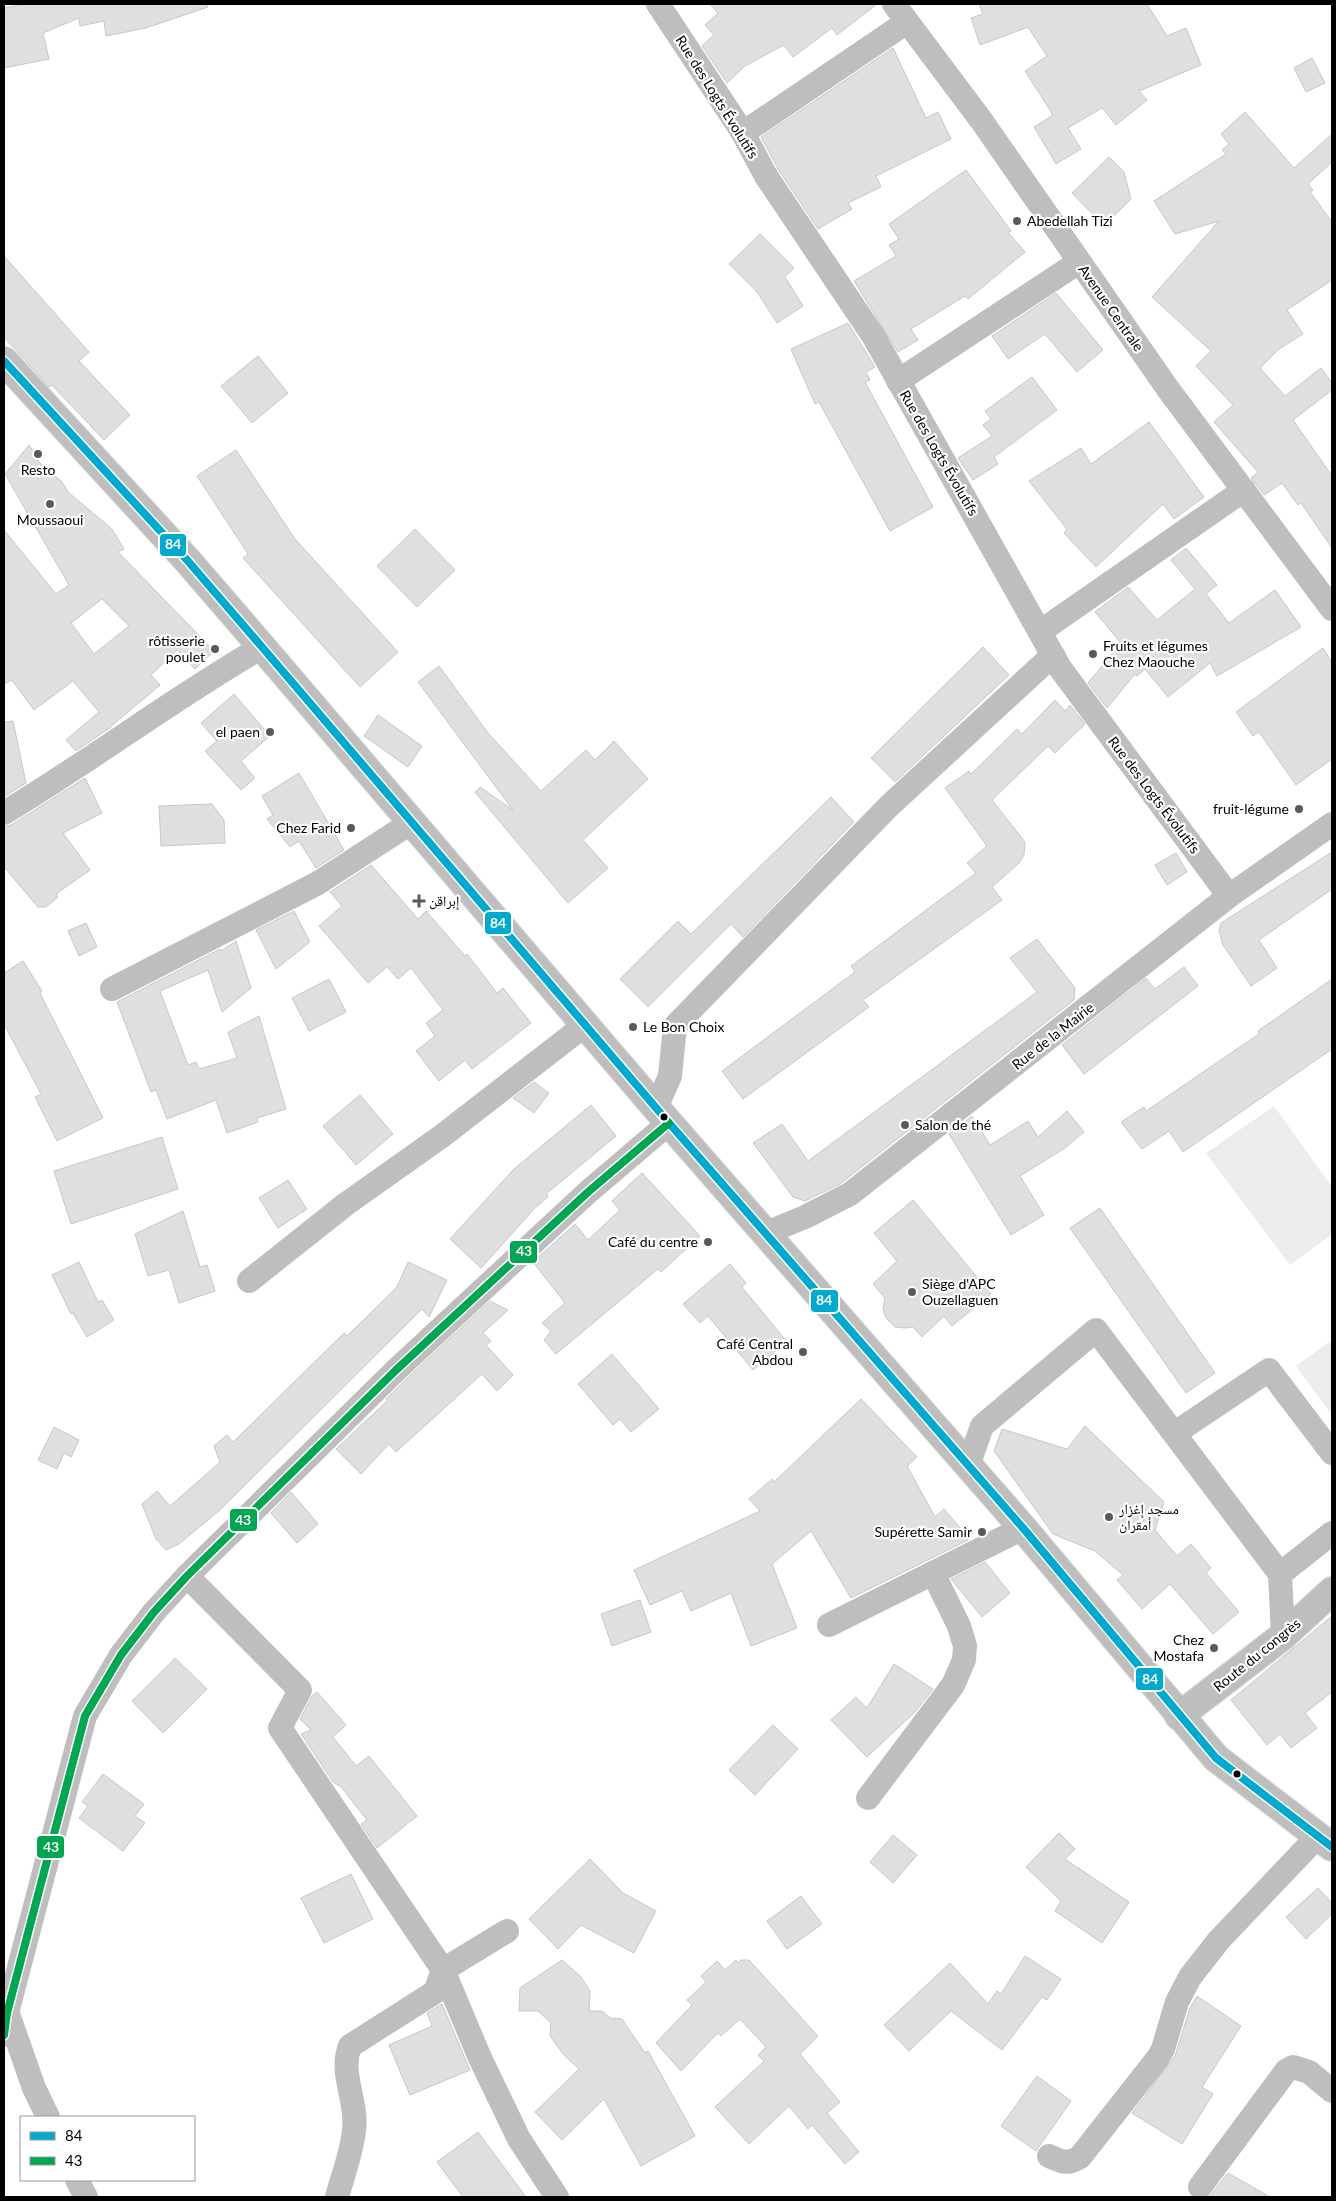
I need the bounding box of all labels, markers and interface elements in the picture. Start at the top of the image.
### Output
street label: Rue des Logts Évolutifs [673,32,762,161]
place label: Abedellah Tizi [1027,212,1113,229]
marker: Abedellah Tizi [1011,215,1023,227]
street label: Avenue Centrale [1075,261,1148,354]
street label: Rue des Logts Évolutifs [897,387,982,519]
marker: Resto [32,448,44,460]
place label: Resto [21,461,55,478]
marker: Moussaoui [44,498,56,510]
place label: Moussaoui [17,511,83,528]
line badge: 84 [159,533,187,557]
text: 84 [165,535,181,552]
place label: rôtisserie poulet [148,632,205,665]
place label: Fruits et légumes Chez Maouche [1103,637,1208,670]
marker: rôtisserie poulet [209,643,221,655]
marker: Fruits et légumes Chez Maouche [1087,648,1099,660]
place label: el paen [216,723,260,740]
marker: el paen [264,726,276,738]
street label: Rue des Logts Évolutifs [1105,733,1204,857]
place label: fruit-légume [1213,800,1289,817]
marker: fruit-légume [1293,803,1305,815]
place label: Chez Farid [276,819,341,836]
marker: Chez Farid [345,822,357,834]
place label: إبراقن [429,892,459,911]
marker: إبراقن [413,895,425,907]
line badge: 84 [484,911,512,935]
text: 84 [490,914,506,931]
street label: Rue de la Mairie [1008,998,1097,1073]
place label: Le Bon Choix [643,1018,724,1035]
marker: Le Bon Choix [627,1021,639,1033]
unlabelled marker [659,1112,669,1122]
place label: Salon de thé [915,1116,991,1133]
marker: Salon de thé [899,1119,911,1131]
place label: Café du centre [608,1233,698,1250]
marker: Café du centre [702,1236,714,1248]
line badge: 43 [509,1240,538,1264]
text: 43 [516,1242,532,1259]
place label: Siège d'APC Ouzellaguen [922,1275,998,1308]
marker: Siège d'APC Ouzellaguen [906,1286,918,1298]
line badge: 84 [810,1289,839,1313]
text: 84 [816,1291,832,1308]
place label: Café Central Abdou [717,1335,793,1368]
marker: Café Central Abdou [797,1346,809,1358]
place label: مسجد إغزار أمقران [1118,1500,1179,1534]
line badge: 43 [229,1508,258,1532]
text: 43 [235,1511,251,1528]
marker: مسجد إغزار أمقران [1103,1511,1115,1523]
place label: Supérette Samir [874,1523,972,1540]
marker: Supérette Samir [976,1526,988,1538]
street label: Route du congrès [1210,1614,1304,1695]
place label: Chez Mostafa [1154,1631,1204,1664]
marker: Chez Mostafa [1208,1642,1220,1654]
line badge: 84 [1135,1667,1164,1691]
text: 84 [1142,1670,1158,1687]
unlabelled marker [1232,1769,1242,1779]
line badge: 43 [36,1835,65,1859]
text: 43 [43,1838,59,1855]
legend [20,2116,195,2181]
text: 84 [65,2126,83,2144]
text: 43 [65,2151,82,2169]

